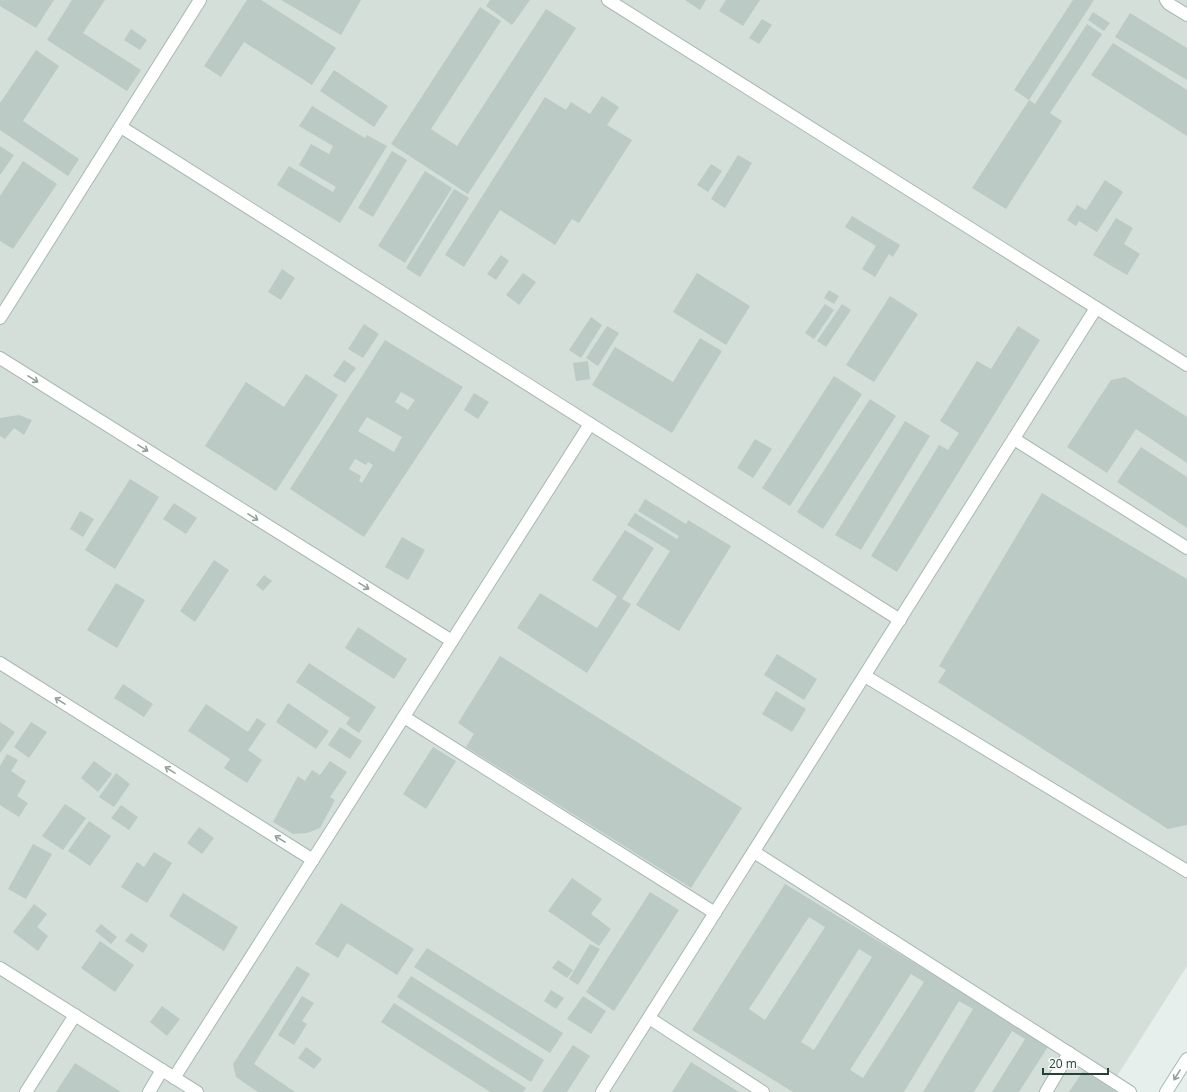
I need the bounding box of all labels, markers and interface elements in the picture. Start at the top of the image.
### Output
one-way arrow [27,375,38,383]
one-way arrow [137,444,148,452]
one-way arrow [247,513,258,521]
one-way arrow [358,582,369,590]
one-way arrow [55,697,66,705]
one-way arrow [165,766,176,774]
one-way arrow [275,835,286,843]
scale bar [1043,1050,1108,1076]
text: 20 m [1049,1055,1077,1072]
one-way arrow [1172,1069,1180,1081]

